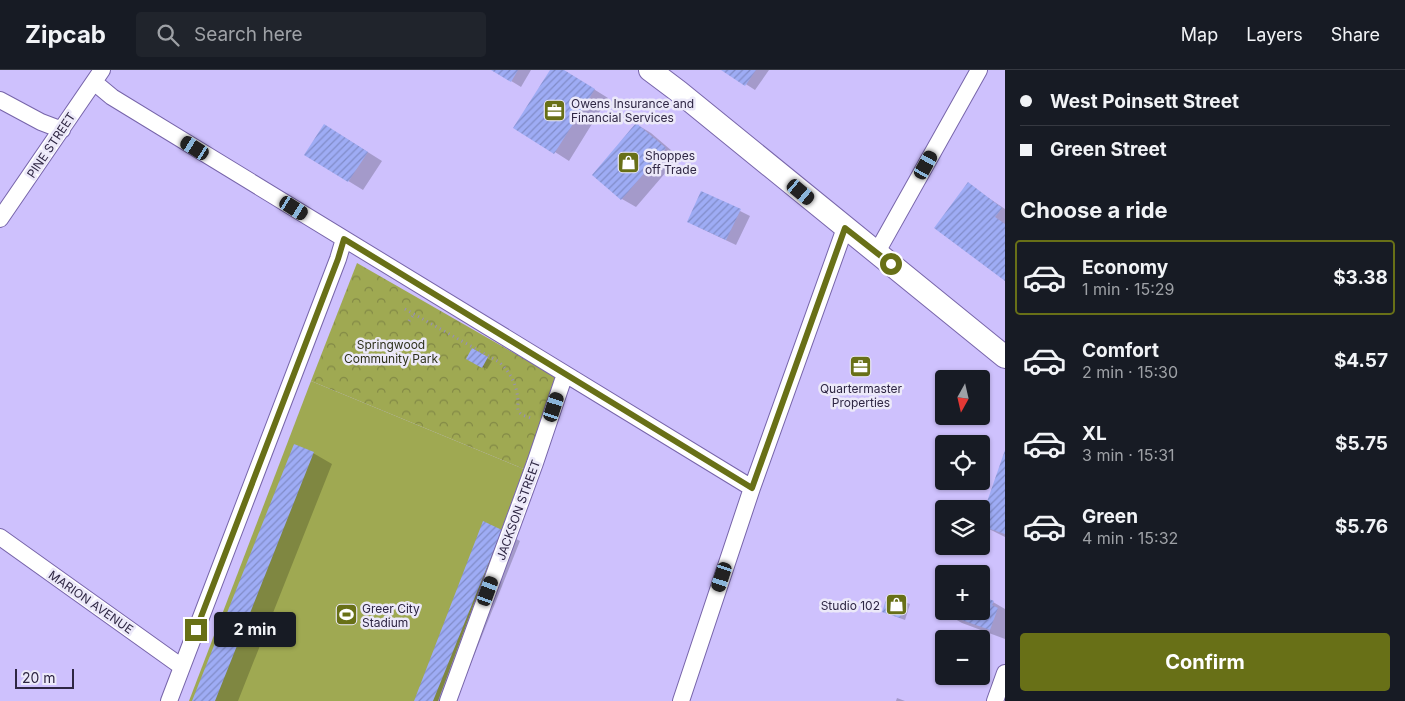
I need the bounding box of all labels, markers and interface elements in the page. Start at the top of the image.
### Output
search box [136,12,486,57]
text: Zipcab [25,20,106,49]
icon: search [154,21,182,49]
text: Search here [194,23,303,46]
text: Map [1181,24,1218,45]
text: Layers [1246,24,1303,45]
text: Share [1331,24,1380,45]
text: West Poinsett Street [1050,90,1239,113]
place label: Owens Insurance and Financial Services [571,96,694,125]
office icon: Owens Insurance and Financial Services [543,98,567,122]
street label: PINE STREET [24,109,79,181]
car [178,134,211,162]
text: Green Street [1050,138,1167,161]
place label: Shoppes off Trade [645,148,697,177]
car [912,148,939,182]
shop icon: Shoppes off Trade [617,150,641,174]
car [784,177,817,207]
car [277,194,310,222]
text: Choose a ride [1020,197,1168,223]
route start [880,253,902,275]
icon: car [1022,255,1067,300]
text: Economy [1082,256,1168,279]
text: $3.38 [1333,266,1388,289]
text: 1 min · 15:29 [1082,279,1174,299]
park label: Springwood Community Park [344,337,438,366]
icon: car [1022,338,1067,383]
text: Comfort [1082,339,1159,362]
text: $4.57 [1334,349,1388,372]
office icon: Quartermaster Properties [849,355,873,379]
text: 2 min · 15:30 [1082,362,1178,382]
north arrow [935,370,990,425]
map controls [935,370,990,685]
place label: Quartermaster Properties [820,381,903,410]
car [542,390,565,424]
icon: car [1022,421,1067,466]
text: XL [1082,422,1107,445]
text: $5.75 [1335,432,1388,455]
button: locate [935,435,990,490]
text: 3 min · 15:31 [1082,445,1175,465]
street label: JACKSON STREET [493,457,543,562]
button: layers [935,500,990,555]
icon: car [1022,504,1067,549]
text: Green [1082,505,1138,528]
text: $5.76 [1335,515,1388,538]
text: 4 min · 15:32 [1082,528,1178,548]
car [710,560,733,594]
button: + [935,565,990,620]
street label: MARION AVENUE [46,567,136,637]
car [475,574,500,608]
shop icon: Studio 102 [884,593,908,617]
place label: Studio 102 [821,598,880,613]
place label: Greer City Stadium [362,601,420,630]
sports icon: Greer City Stadium [334,603,358,627]
callout: 2 min [214,612,296,648]
route end [185,619,207,641]
text: 2 min [234,619,276,639]
button: − [935,630,990,685]
button: Confirm [1020,633,1390,691]
scale bar [15,666,74,689]
text: 20 m [22,669,56,686]

